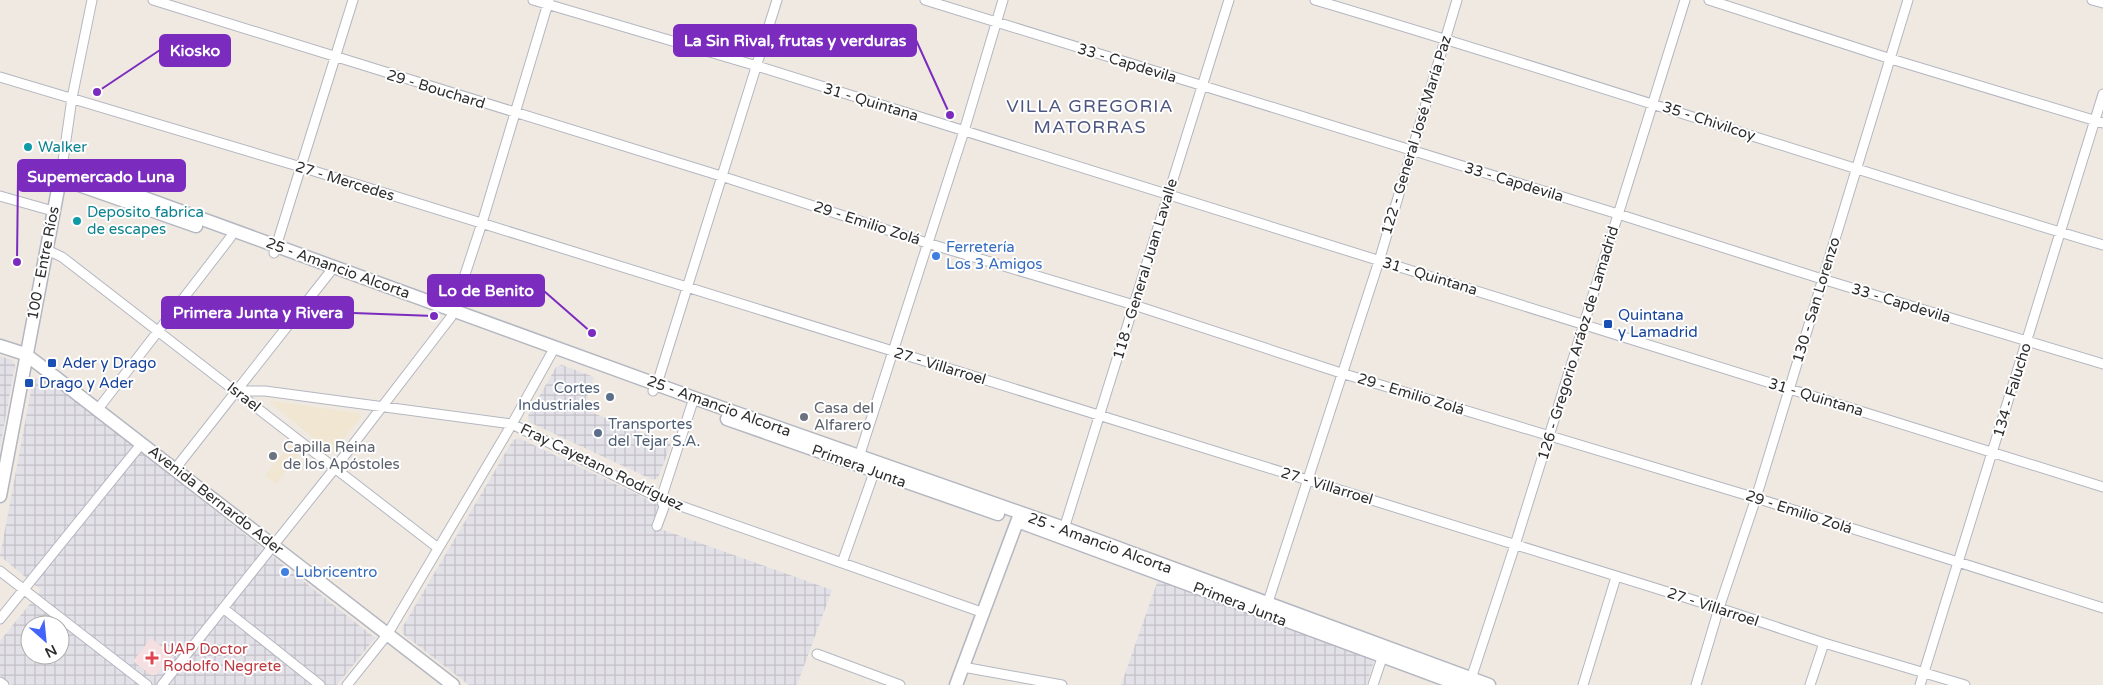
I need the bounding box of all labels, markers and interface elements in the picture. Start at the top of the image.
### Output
callout: La Sin Rival, frutas y verduras [674,25,916,56]
text: La Sin Rival, frutas y verduras [684,31,907,51]
street label: 122 - General José María Paz [1377,33,1455,237]
callout: Kiosko [160,35,230,66]
street label: 33 - Capdevila [1075,39,1179,87]
text: Kiosko [170,41,220,61]
street label: 29 - Bouchard [385,65,487,113]
street label: 31 - Quintana [821,79,921,125]
district label: VILLA GREGORIA MATORRAS [1006,95,1174,138]
street label: 35 - Chivilcoy [1660,98,1758,144]
place label: Walker [38,138,87,156]
marker: Walker [22,141,34,153]
street label: 27 - Mercedes [293,157,397,205]
street label: 33 - Capdevila [1462,158,1566,206]
callout: Supemercado Luna [18,160,185,191]
text: Supemercado Luna [27,167,175,187]
street label: 118 - General Juan Lavalle [1109,176,1181,362]
street label: 29 - Emilio Zolá [811,197,923,249]
place label: Deposito fabrica de escapes [87,203,204,238]
street label: 100 - Entre Ríos [23,205,63,321]
marker: Deposito fabrica de escapes [71,215,83,227]
street label: 126 - Gregorio Aráoz de Lamadrid [1534,224,1622,462]
street label: 25 - Amancio Alcorta [264,234,412,302]
street label: 130 - San Lorenzo [1788,235,1844,365]
place label: Ferretería Los 3 Amigos [946,238,1043,273]
marker: Ferretería Los 3 Amigos [930,250,942,262]
street label: 31 - Quintana [1380,253,1480,299]
callout: Lo de Benito [428,275,544,306]
street label: 33 - Capdevila [1849,279,1953,327]
text: Lo de Benito [438,281,534,301]
callout: Primera Junta y Rivera [162,297,353,328]
text: Primera Junta y Rivera [173,303,343,323]
place label: Quintana y Lamadrid [1618,306,1698,341]
marker: Quintana y Lamadrid [1602,318,1614,330]
street label: 134 - Falucho [1989,341,2035,439]
street label: 27 - Villarroel [892,343,988,389]
place label: Ader y Drago [62,354,156,372]
marker: Ader y Drago [46,357,58,369]
street label: 29 - Emilio Zolá [1355,369,1467,419]
street label: 25 - Amancio Alcorta [645,372,793,440]
place label: Drago y Ader [39,374,134,392]
street label: 31 - Quintana [1766,374,1866,420]
marker: Drago y Ader [23,377,35,389]
street label: Israel [224,378,264,416]
place label: Cortes Industriales [518,379,600,414]
marker: Cortes Industriales [604,391,616,403]
place label: Casa del Alfarero [814,399,874,434]
marker: Casa del Alfarero [798,411,810,423]
place label: Transportes del Tejar S.A. [608,415,700,450]
street label: Fray Cayetano Rodríguez [517,420,687,514]
marker: Transportes del Tejar S.A. [592,427,604,439]
place label: Capilla Reina de los Apóstoles [283,438,400,473]
street label: Primera Junta [809,441,909,491]
street label: Avenida Bernardo Ader [145,442,287,558]
marker: Capilla Reina de los Apóstoles [267,450,279,462]
street label: 27 - Villarroel [1279,463,1375,509]
street label: 29 - Emilio Zolá [1743,486,1855,538]
street label: 25 - Amancio Alcorta [1026,509,1174,577]
place label: Lubricentro [295,563,377,581]
marker: Lubricentro [279,566,291,578]
street label: Primera Junta [1191,578,1289,630]
street label: 27 - Villarroel [1665,584,1761,630]
north arrow [20,615,70,665]
place label: UAP Doctor Rodolfo Negrete [163,640,281,675]
text: N [42,641,60,661]
marker: UAP Doctor Rodolfo Negrete [145,651,159,665]

